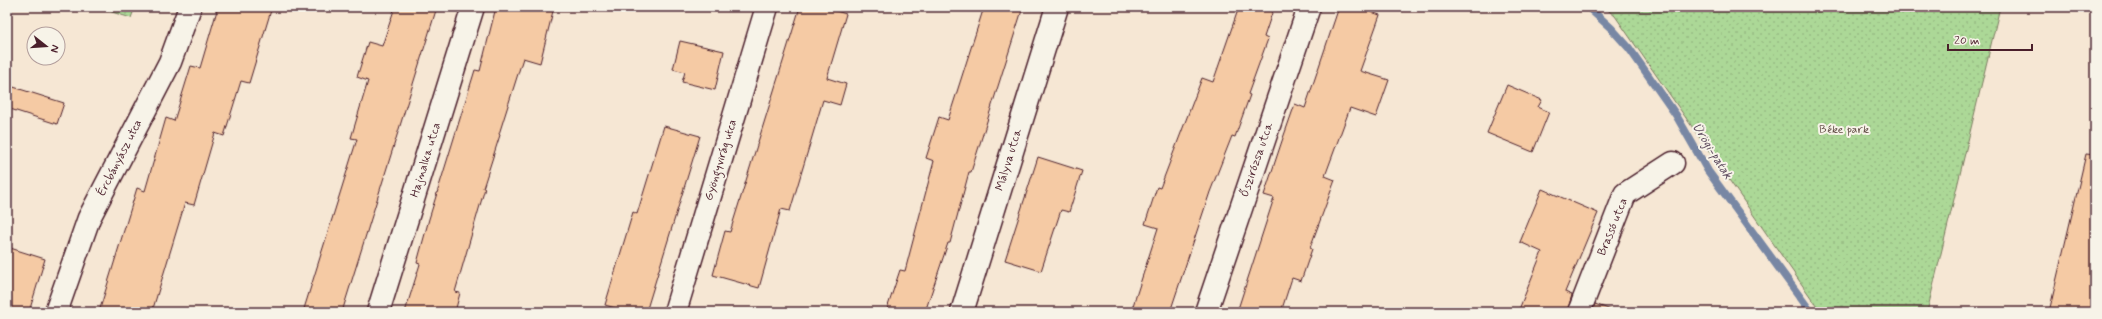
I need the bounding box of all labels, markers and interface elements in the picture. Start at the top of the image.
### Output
north arrow [26,26,66,66]
scale bar [1948,26,2032,52]
text: 20 m [1954,33,1980,49]
text: N [47,43,62,54]
street label: Ércbányász utca [94,117,146,199]
street label: Gyöngyvirág utca [701,117,742,203]
water label: Ürögi-patak [1688,119,1736,183]
street label: Hajnalka utca [407,120,445,199]
street label: Őszirózsa utca [1237,120,1278,199]
park label: Béke park [1819,122,1869,138]
street label: Mályva utca [992,126,1026,193]
street label: Brassó utca [1594,196,1632,258]

